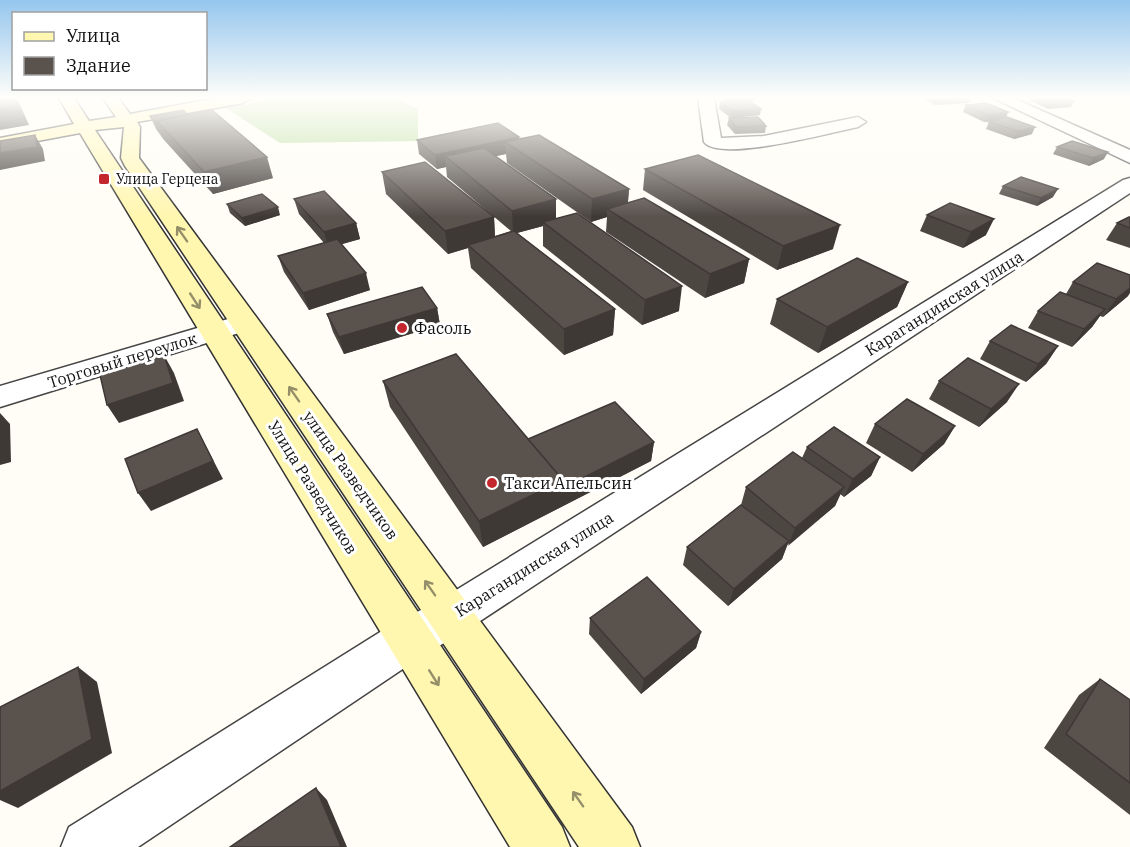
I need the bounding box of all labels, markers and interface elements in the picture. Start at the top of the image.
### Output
legend [12,12,207,90]
text: Улица [66,24,121,47]
text: Здание [66,54,131,77]
place label: Улица Герцена [116,170,219,188]
marker: Улица Герцена [97,172,111,186]
one-way arrow [176,227,188,243]
street label: Карагандинская улица [861,246,1027,360]
one-way arrow [189,292,201,309]
place label: Фасоль [414,318,472,338]
marker: Фасоль [395,321,409,335]
street label: Торговый переулок [45,328,200,392]
one-way arrow [288,386,300,402]
street label: улица Разведчиков [299,407,403,543]
street label: Улица Разведчиков [264,417,362,557]
place label: Такси Апельсин [504,473,632,493]
marker: Такси Апельсин [485,476,499,490]
street label: Карагандинская улица [451,507,617,621]
one-way arrow [424,581,436,597]
one-way arrow [429,669,441,686]
one-way arrow [572,792,584,808]

